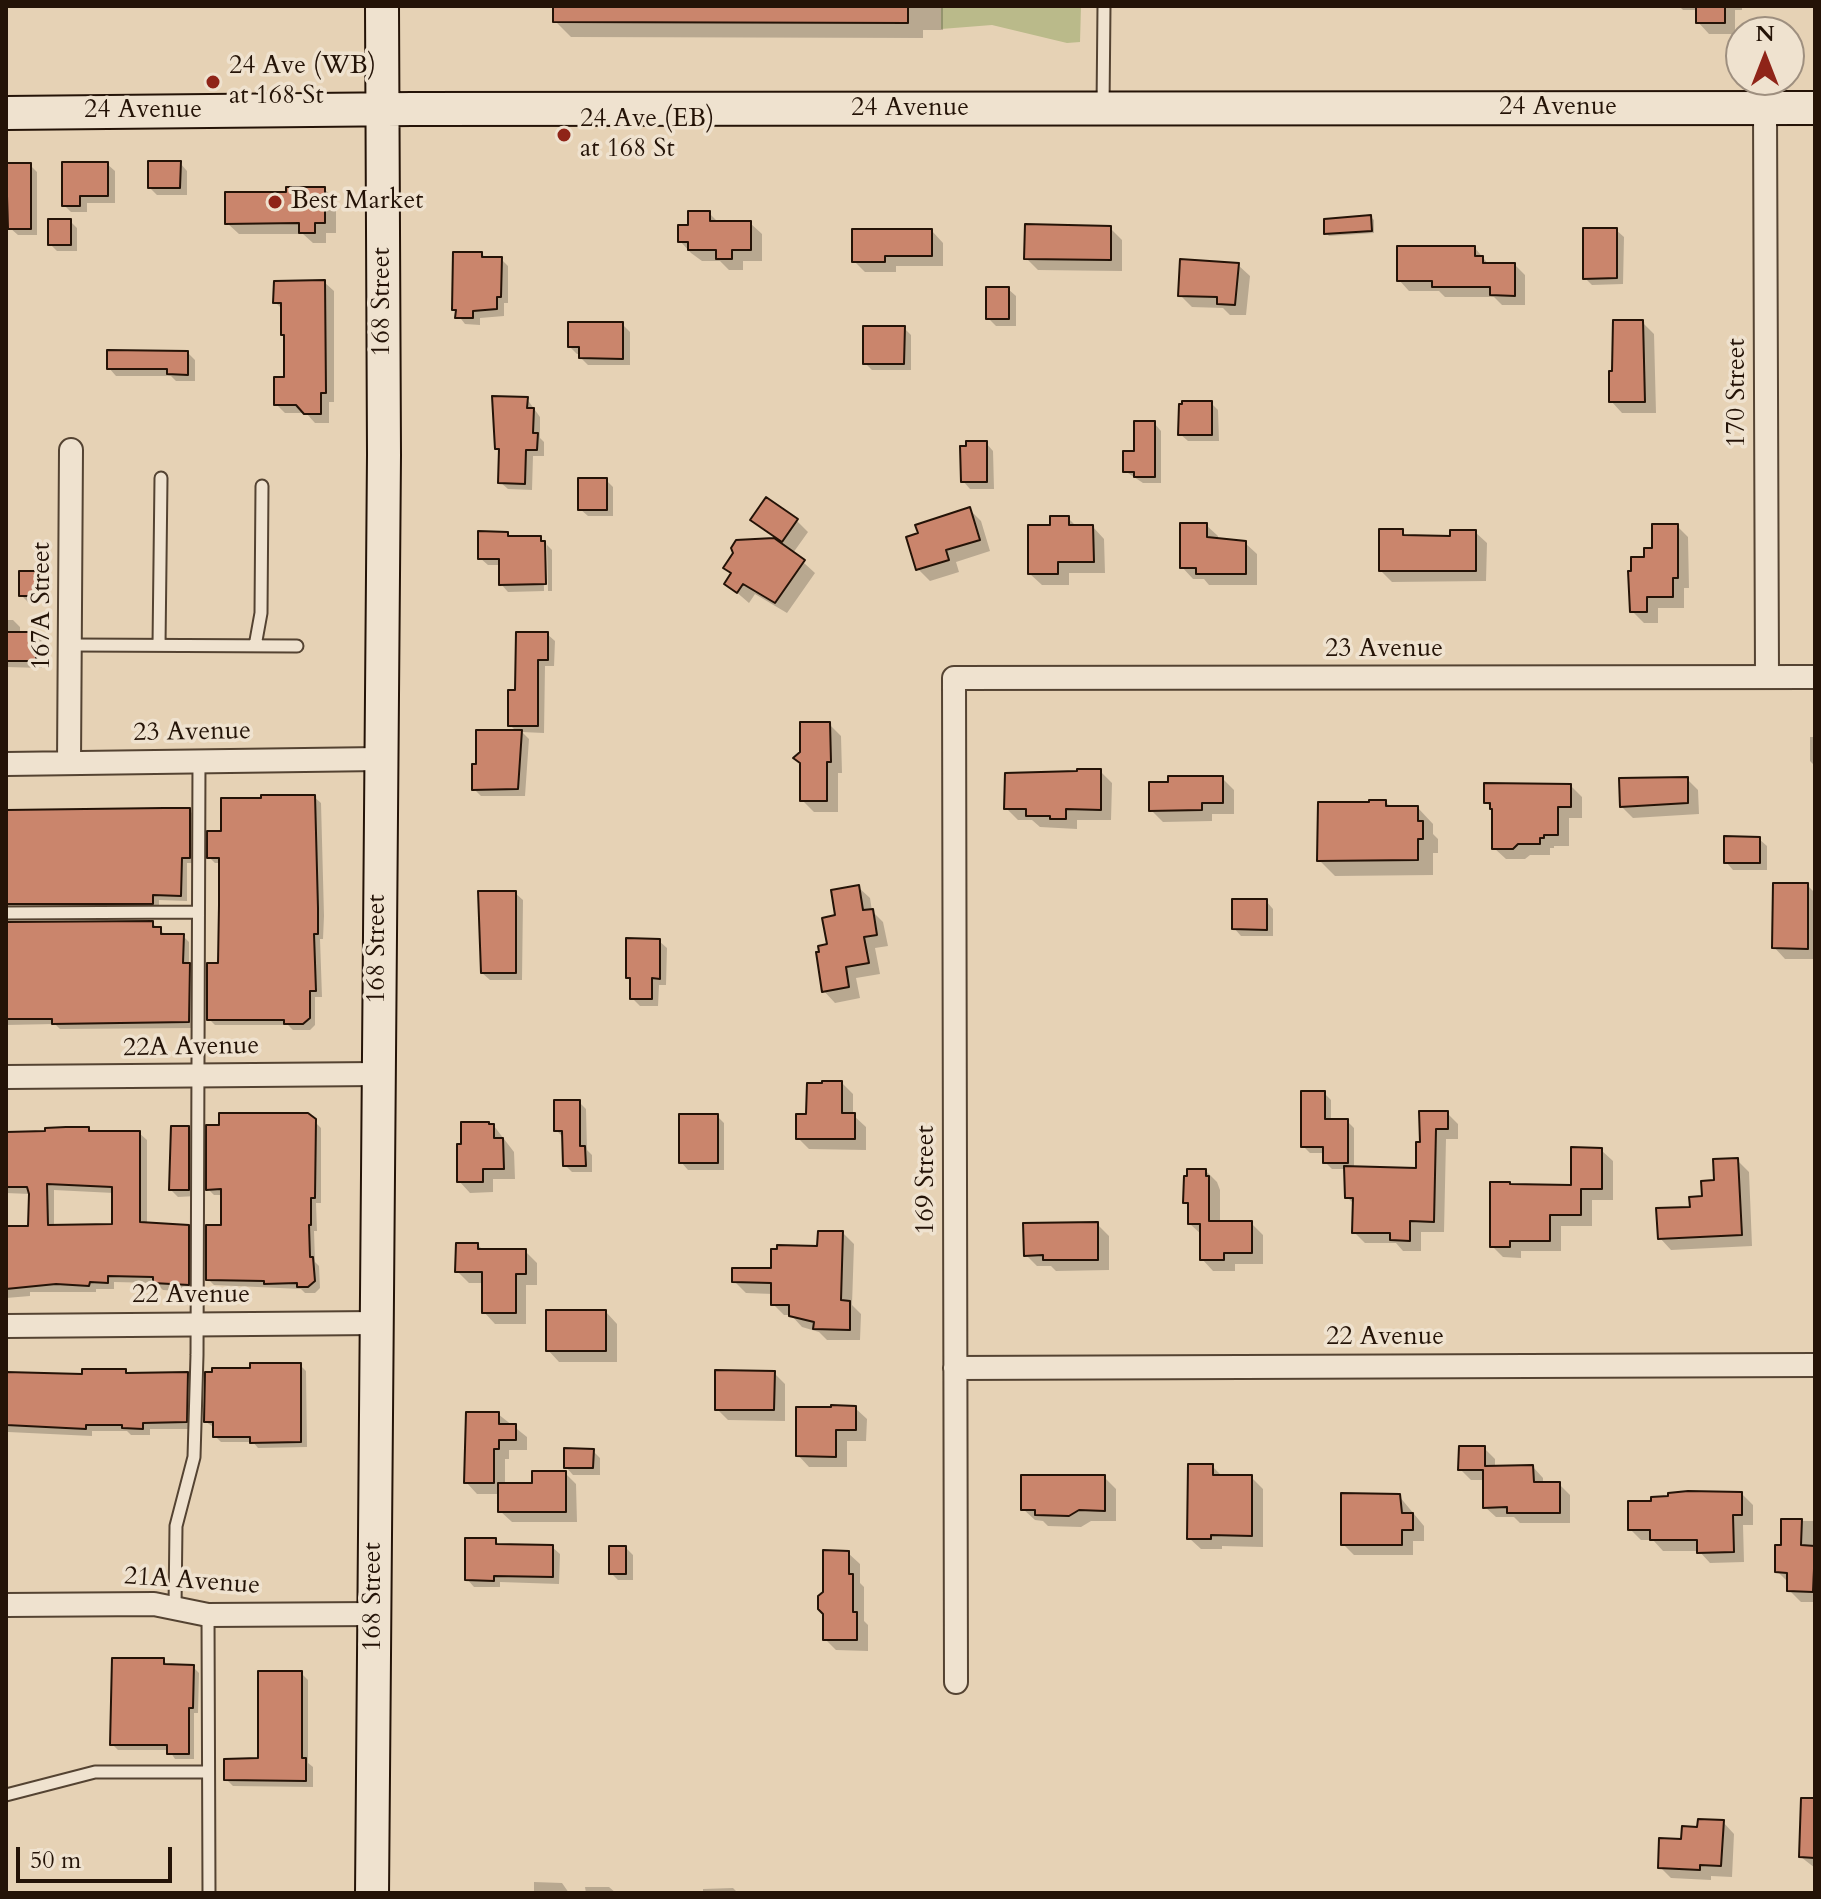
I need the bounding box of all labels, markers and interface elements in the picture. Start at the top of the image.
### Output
north arrow [1725,16,1805,96]
text: N [1755,19,1775,49]
place label: 24 Ave (WB) at 168 St [229,51,376,112]
marker: 24 Ave (WB) at 168 St [204,73,222,91]
street label: 24 Avenue [1499,92,1617,124]
street label: 24 Avenue [851,93,969,125]
street label: 24 Avenue [84,95,202,127]
place label: 24 Ave (EB) at 168 St [580,104,714,166]
marker: 24 Ave (EB) at 168 St [555,126,573,144]
place label: Best Market [291,186,424,218]
marker: Best Market [266,193,284,211]
street label: 168 Street [367,247,399,357]
street label: 170 Street [1722,338,1754,448]
street label: 167A Street [27,542,59,670]
street label: 23 Avenue [1325,634,1443,666]
street label: 23 Avenue [133,716,251,750]
street label: 168 Street [362,894,394,1004]
street label: 22A Avenue [123,1031,259,1065]
street label: 169 Street [911,1125,943,1235]
street label: 22 Avenue [132,1280,250,1312]
street label: 22 Avenue [1326,1322,1444,1354]
street label: 168 Street [358,1542,390,1652]
street label: 21A Avenue [123,1562,261,1602]
scale bar [20,1831,176,1881]
text: 50 m [30,1844,81,1877]

